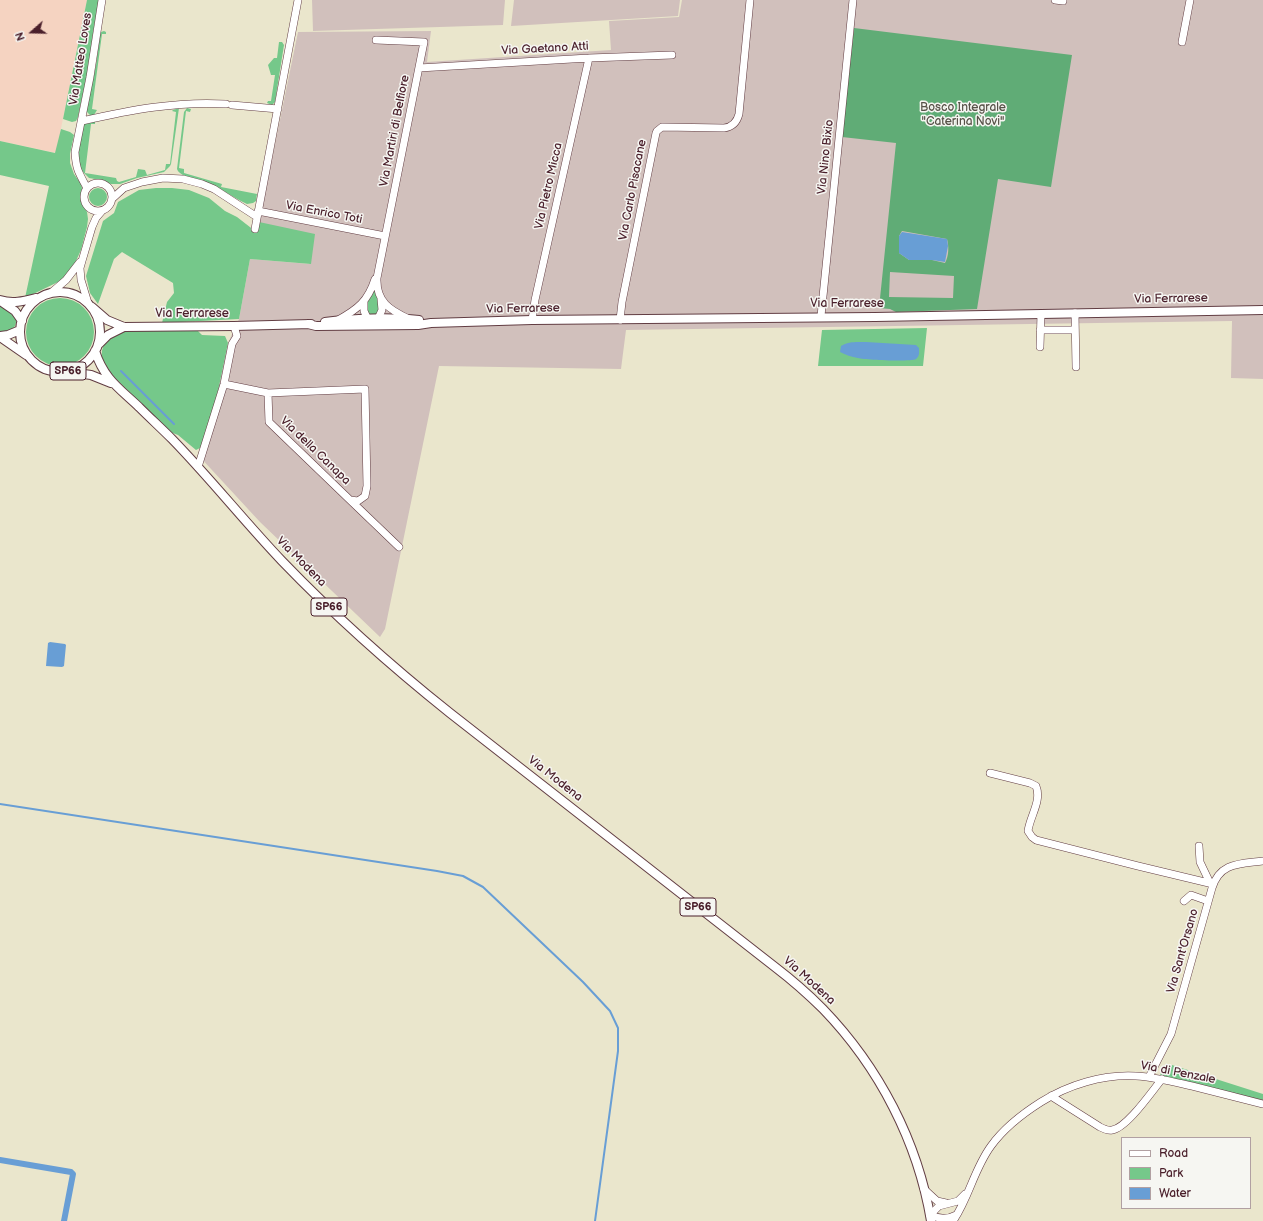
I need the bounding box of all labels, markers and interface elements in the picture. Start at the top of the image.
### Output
north arrow [12,12,52,52]
street label: Via Matteo Loves [67,12,95,106]
text: N [13,30,28,42]
street label: Via Gaetano Atti [501,40,589,58]
street label: Via Martiri di Belfiore [377,74,413,188]
park label: Bosco Integrale "Caterina Novi" [920,101,1006,129]
street label: Via Nino Bixio [815,119,837,195]
street label: Via Carlo Pisacane [616,138,650,242]
street label: Via Pietro Micca [532,141,566,231]
street label: Via Enrico Toti [285,199,363,227]
street label: Via Ferrarese [1134,291,1208,307]
street label: Via Ferrarese [810,297,884,311]
street label: Via Ferrarese [486,301,560,317]
street label: Via Ferrarese [155,307,229,321]
road number: SP66 [50,362,86,380]
street label: Via della Canapa [277,414,353,488]
street label: Via Modena [273,534,329,590]
road number: SP66 [311,598,347,616]
street label: Via Modena [525,753,585,805]
road number: SP66 [680,898,716,916]
street label: Via Sant'Orsano [1164,907,1202,995]
street label: Via Modena [780,954,838,1008]
street label: Via di Penzale [1139,1059,1217,1087]
legend [1121,1137,1251,1209]
text: Road [1159,1146,1188,1161]
text: Park [1159,1166,1183,1181]
text: Water [1159,1186,1191,1201]

